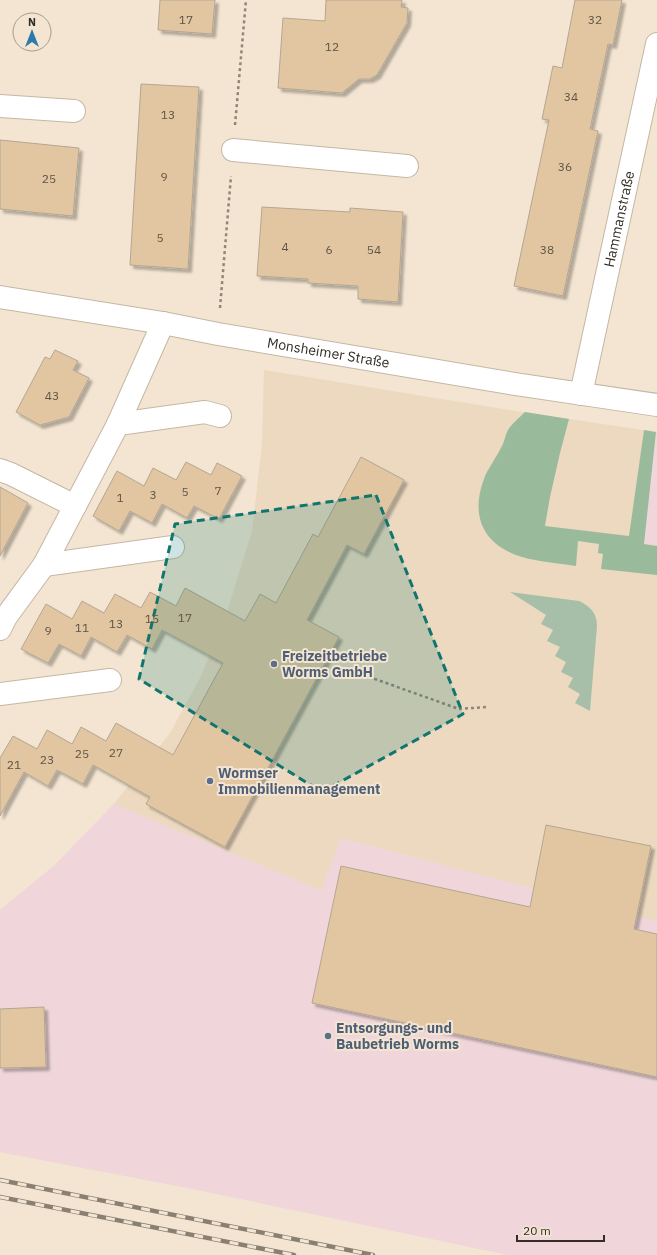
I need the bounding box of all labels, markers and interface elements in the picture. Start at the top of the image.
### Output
north arrow [12,12,52,52]
house number: 17 [179,12,193,27]
house number: 32 [588,12,602,27]
text: N [28,15,36,29]
house number: 12 [325,39,339,54]
house number: 34 [564,89,578,104]
house number: 13 [161,107,175,122]
house number: 36 [558,159,572,174]
house number: 9 [160,169,168,184]
street label: Hammanstraße [600,169,638,269]
house number: 25 [42,171,56,186]
house number: 5 [156,230,164,245]
house number: 4 [281,239,289,254]
house number: 6 [325,242,333,257]
house number: 54 [367,242,381,257]
house number: 38 [540,242,554,257]
street label: Monsheimer Straße [266,333,391,372]
house number: 43 [45,388,59,403]
house number: 7 [214,483,222,498]
house number: 5 [181,484,189,499]
house number: 3 [149,487,157,502]
house number: 1 [116,490,124,505]
house number: 17 [178,610,192,625]
house number: 15 [145,611,159,626]
house number: 13 [109,616,123,631]
house number: 11 [75,620,89,635]
house number: 9 [44,623,52,638]
place label: Freizeitbetriebe Worms GmbH [282,647,387,681]
marker: Freizeitbetriebe Worms GmbH [269,659,279,669]
house number: 27 [109,745,123,760]
house number: 25 [75,746,89,761]
house number: 23 [40,752,54,767]
house number: 21 [7,757,21,772]
place label: Wormser Immobilienmanagement [218,764,380,798]
marker: Wormser Immobilienmanagement [205,776,215,786]
place label: Entsorgungs- und Baubetrieb Worms [336,1019,459,1053]
marker: Entsorgungs- und Baubetrieb Worms [323,1031,333,1041]
scale bar [517,1217,604,1243]
text: 20 m [523,1223,551,1238]

